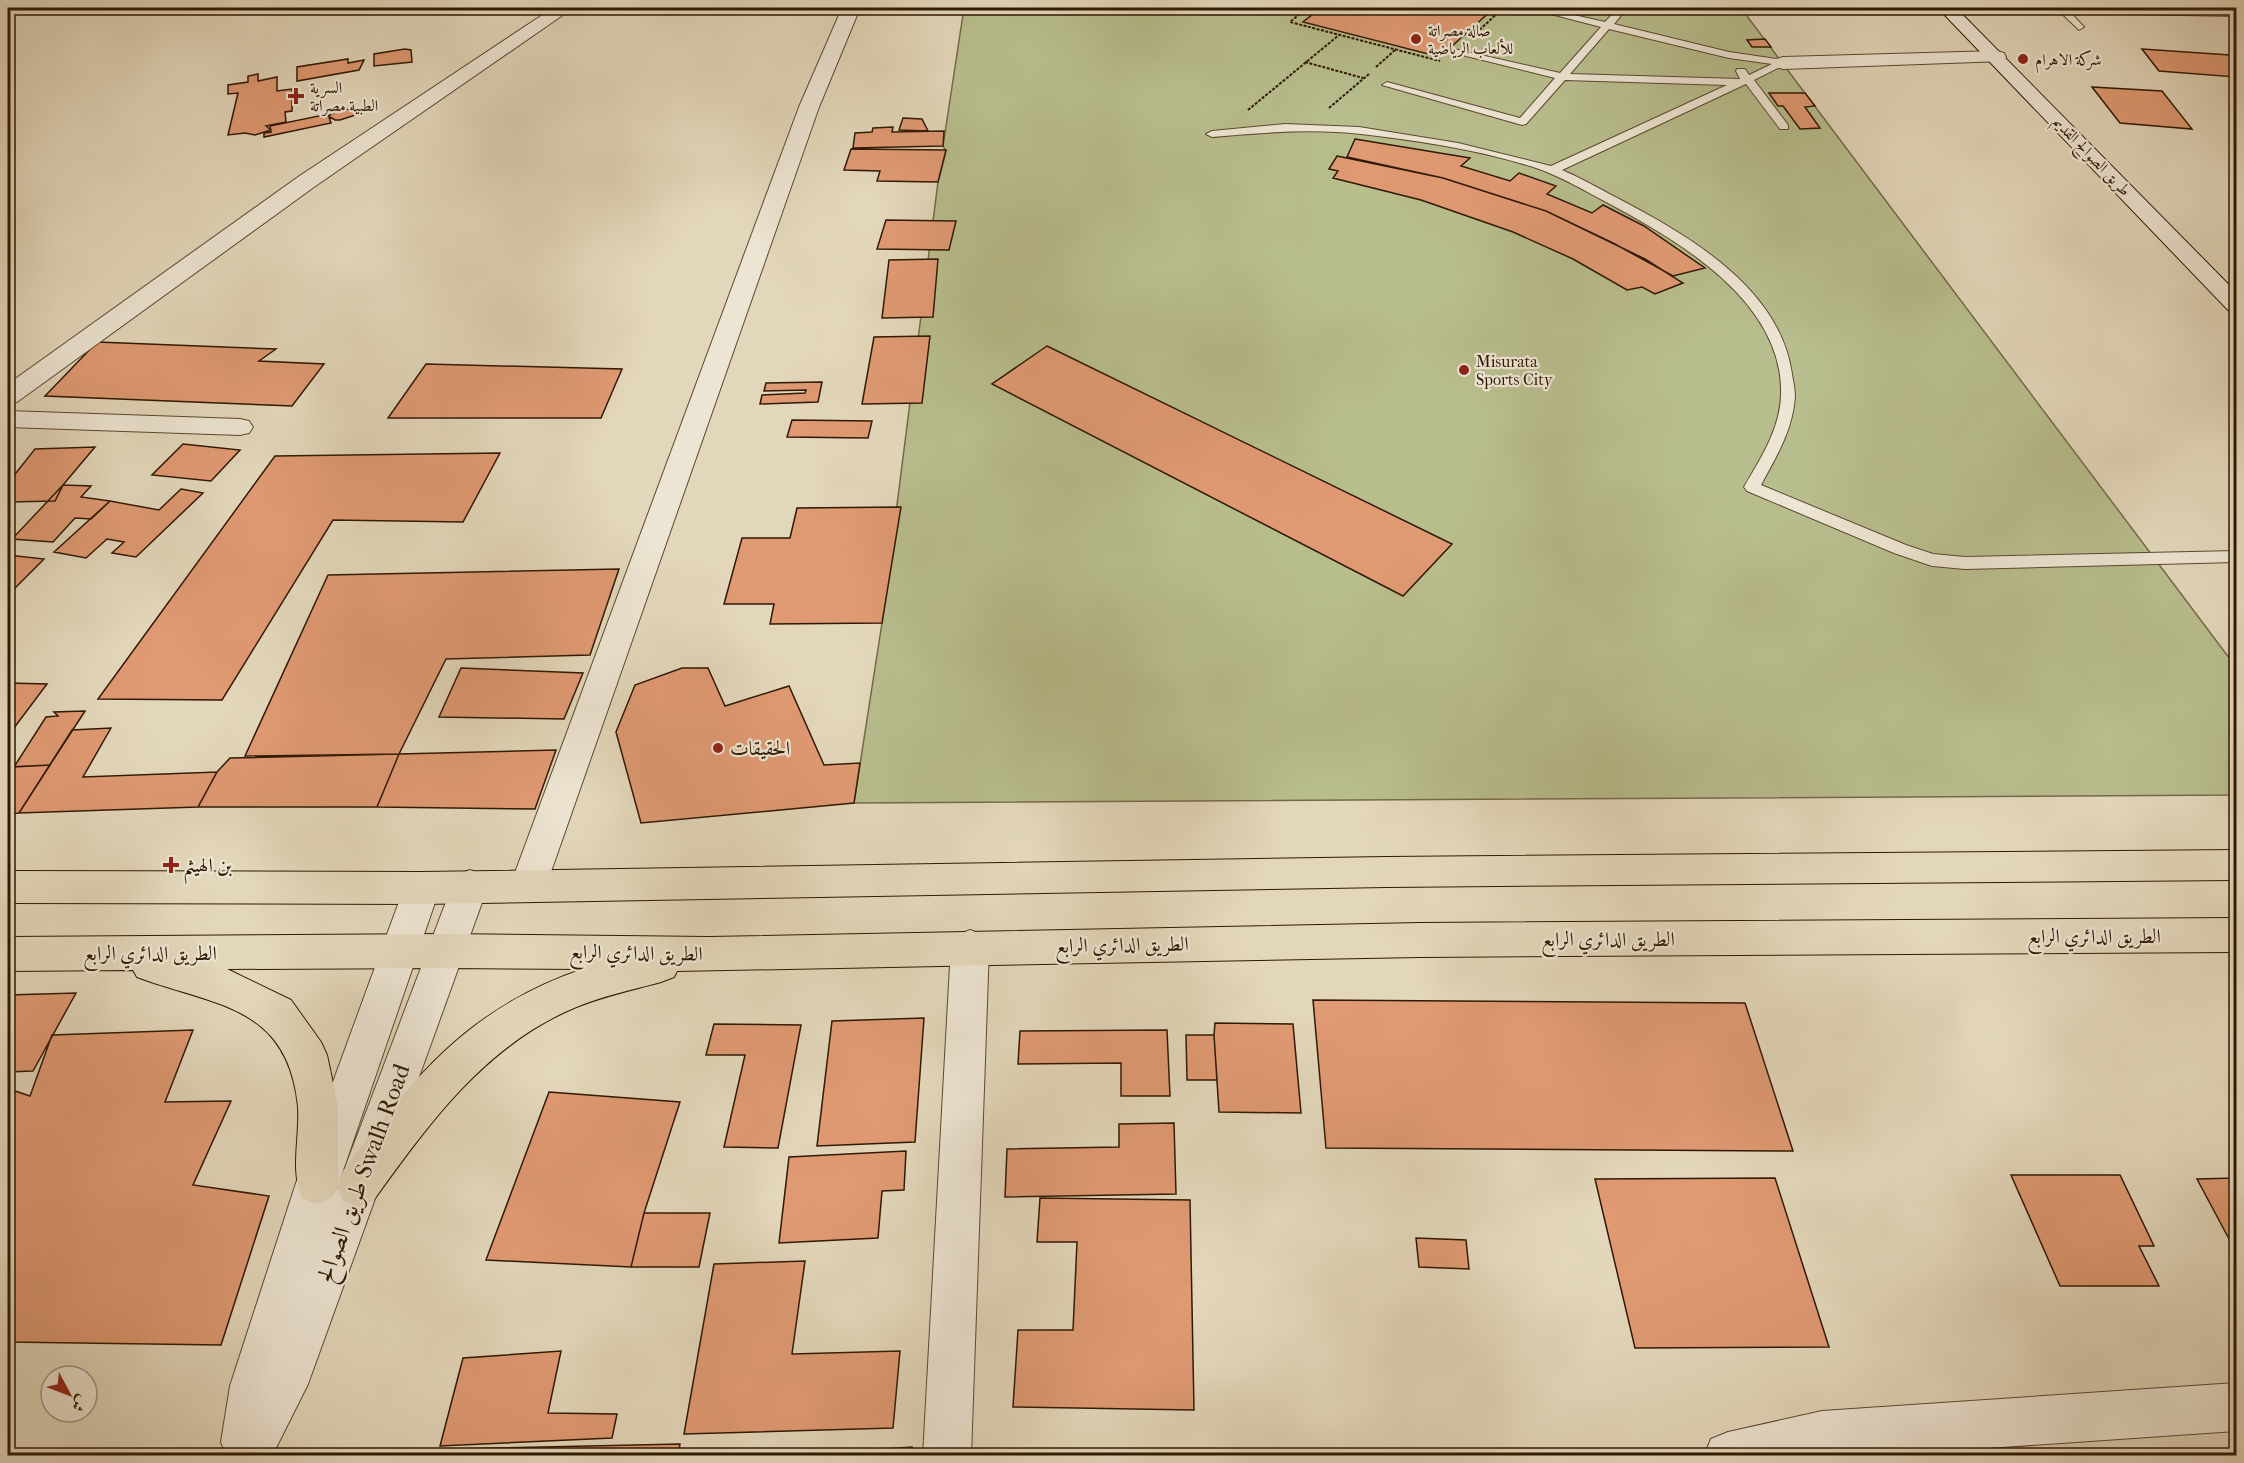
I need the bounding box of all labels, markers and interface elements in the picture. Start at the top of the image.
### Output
place label: صالة مصراتة للألعاب الرياضية [1428,21,1513,59]
marker: صالة مصراتة للألعاب الرياضية [1409,32,1423,46]
place label: شركة الاهرام [2035,50,2101,74]
marker: شركة الاهرام [2016,52,2030,66]
place label: السرية الطبية مصراتة [310,78,378,116]
marker: السرية الطبية مصراتة [287,87,305,105]
street label: طريق الصوالح القديم [2046,112,2135,203]
place label: Misurata Sports City [1476,352,1553,389]
marker: Misurata Sports City [1457,363,1471,377]
place label: الحقيقات [730,737,790,760]
marker: الحقيقات [711,741,725,755]
place label: بن الهيثم [183,854,232,885]
marker: بن الهيثم [164,858,178,872]
street label: الطريق الدائري الرابع [2027,925,2161,954]
street label: الطريق الدائري الرابع [1541,928,1675,957]
street label: الطريق الدائري الرابع [1055,932,1189,964]
street label: الطريق الدائري الرابع [569,940,703,972]
street label: الطريق الدائري الرابع [83,942,217,971]
street label: طريق الصوالح Swalh Road [310,1059,422,1288]
north arrow [39,1364,99,1424]
text: ش [68,1391,92,1416]

